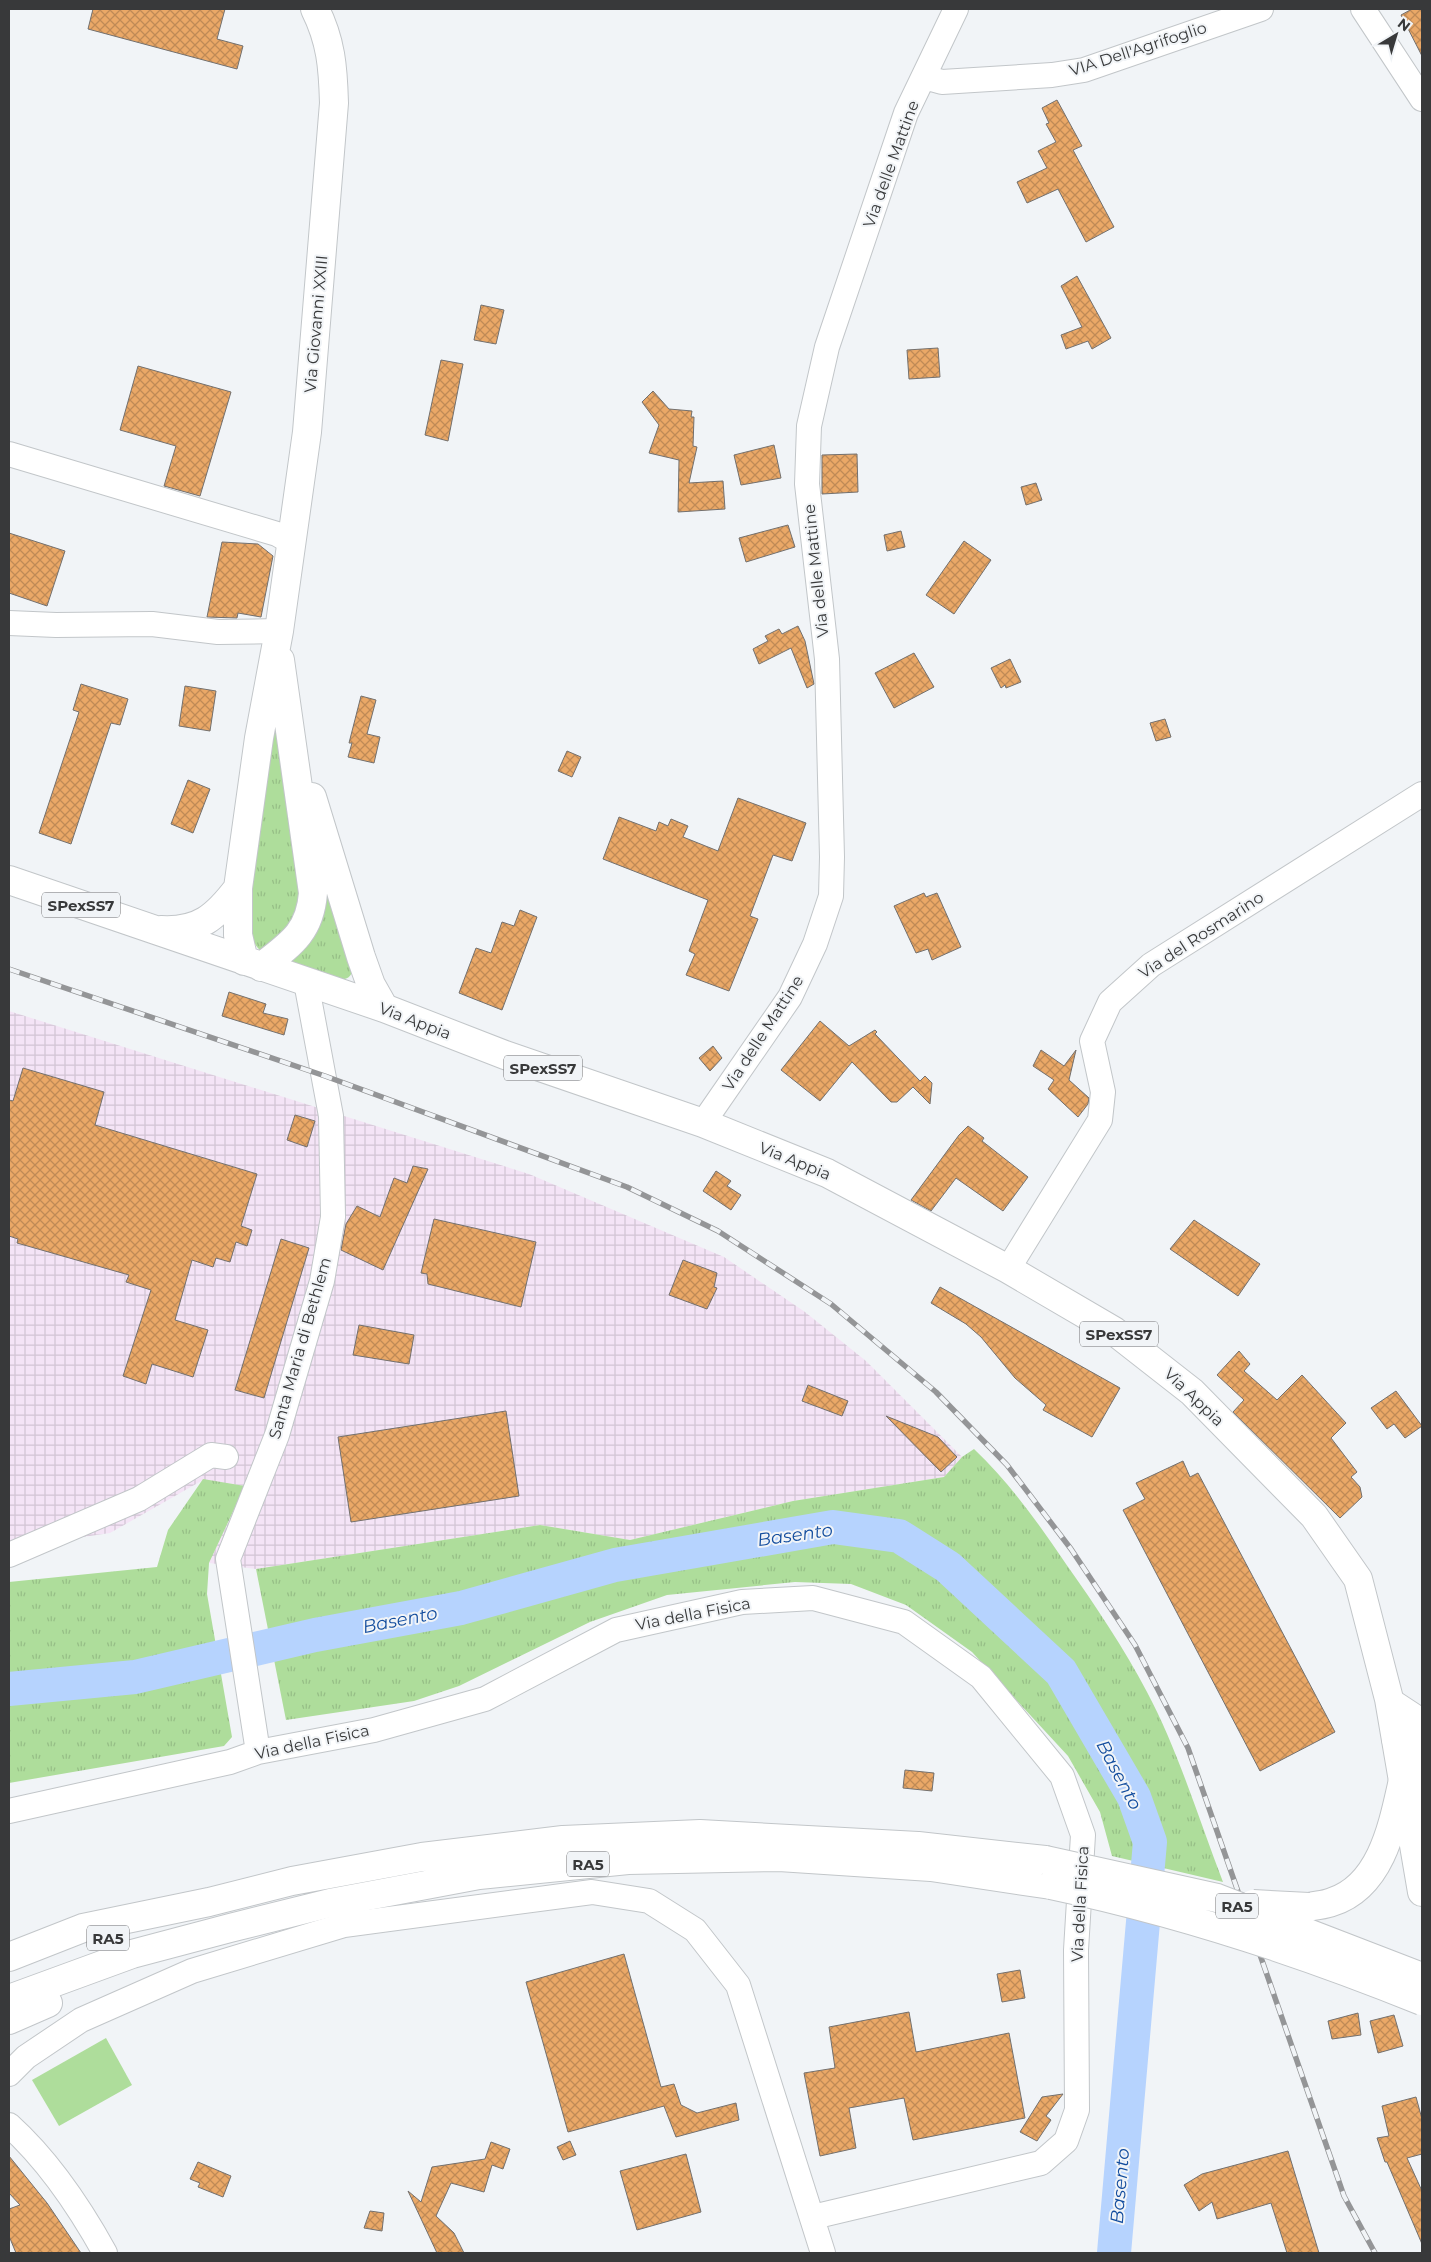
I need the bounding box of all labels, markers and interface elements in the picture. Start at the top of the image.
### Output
north arrow [1371,10,1421,60]
text: N [1394,14,1414,35]
street label: VIA Dell'Agrifoglio [1067,18,1209,80]
street label: Via delle Mattine [859,98,923,230]
street label: Via Giovanni XXIII [301,254,331,394]
street label: Via delle Mattine [800,503,832,639]
street label: Via del Rosmarino [1135,888,1267,982]
road number: SPexSS7 [42,892,120,918]
street label: Via delle Mattine [719,972,807,1094]
street label: Via Appia [376,999,454,1043]
road number: SPexSS7 [504,1056,582,1080]
street label: Via Appia [756,1138,834,1184]
street label: Santa Maria di Bethlem [265,1255,335,1441]
road number: SPexSS7 [1080,1322,1158,1346]
street label: Via Appia [1160,1364,1228,1430]
water label: Basento [756,1519,834,1551]
street label: Via della Fisica [634,1594,752,1634]
water label: Basento [361,1602,439,1638]
street label: Via della Fisica [253,1721,371,1763]
water label: Basento [1091,1736,1147,1814]
street label: Via della Fisica [1067,1845,1093,1963]
road number: RA5 [567,1852,609,1876]
road number: RA5 [1216,1894,1258,1918]
road number: RA5 [87,1926,129,1950]
water label: Basento [1106,2147,1134,2225]

